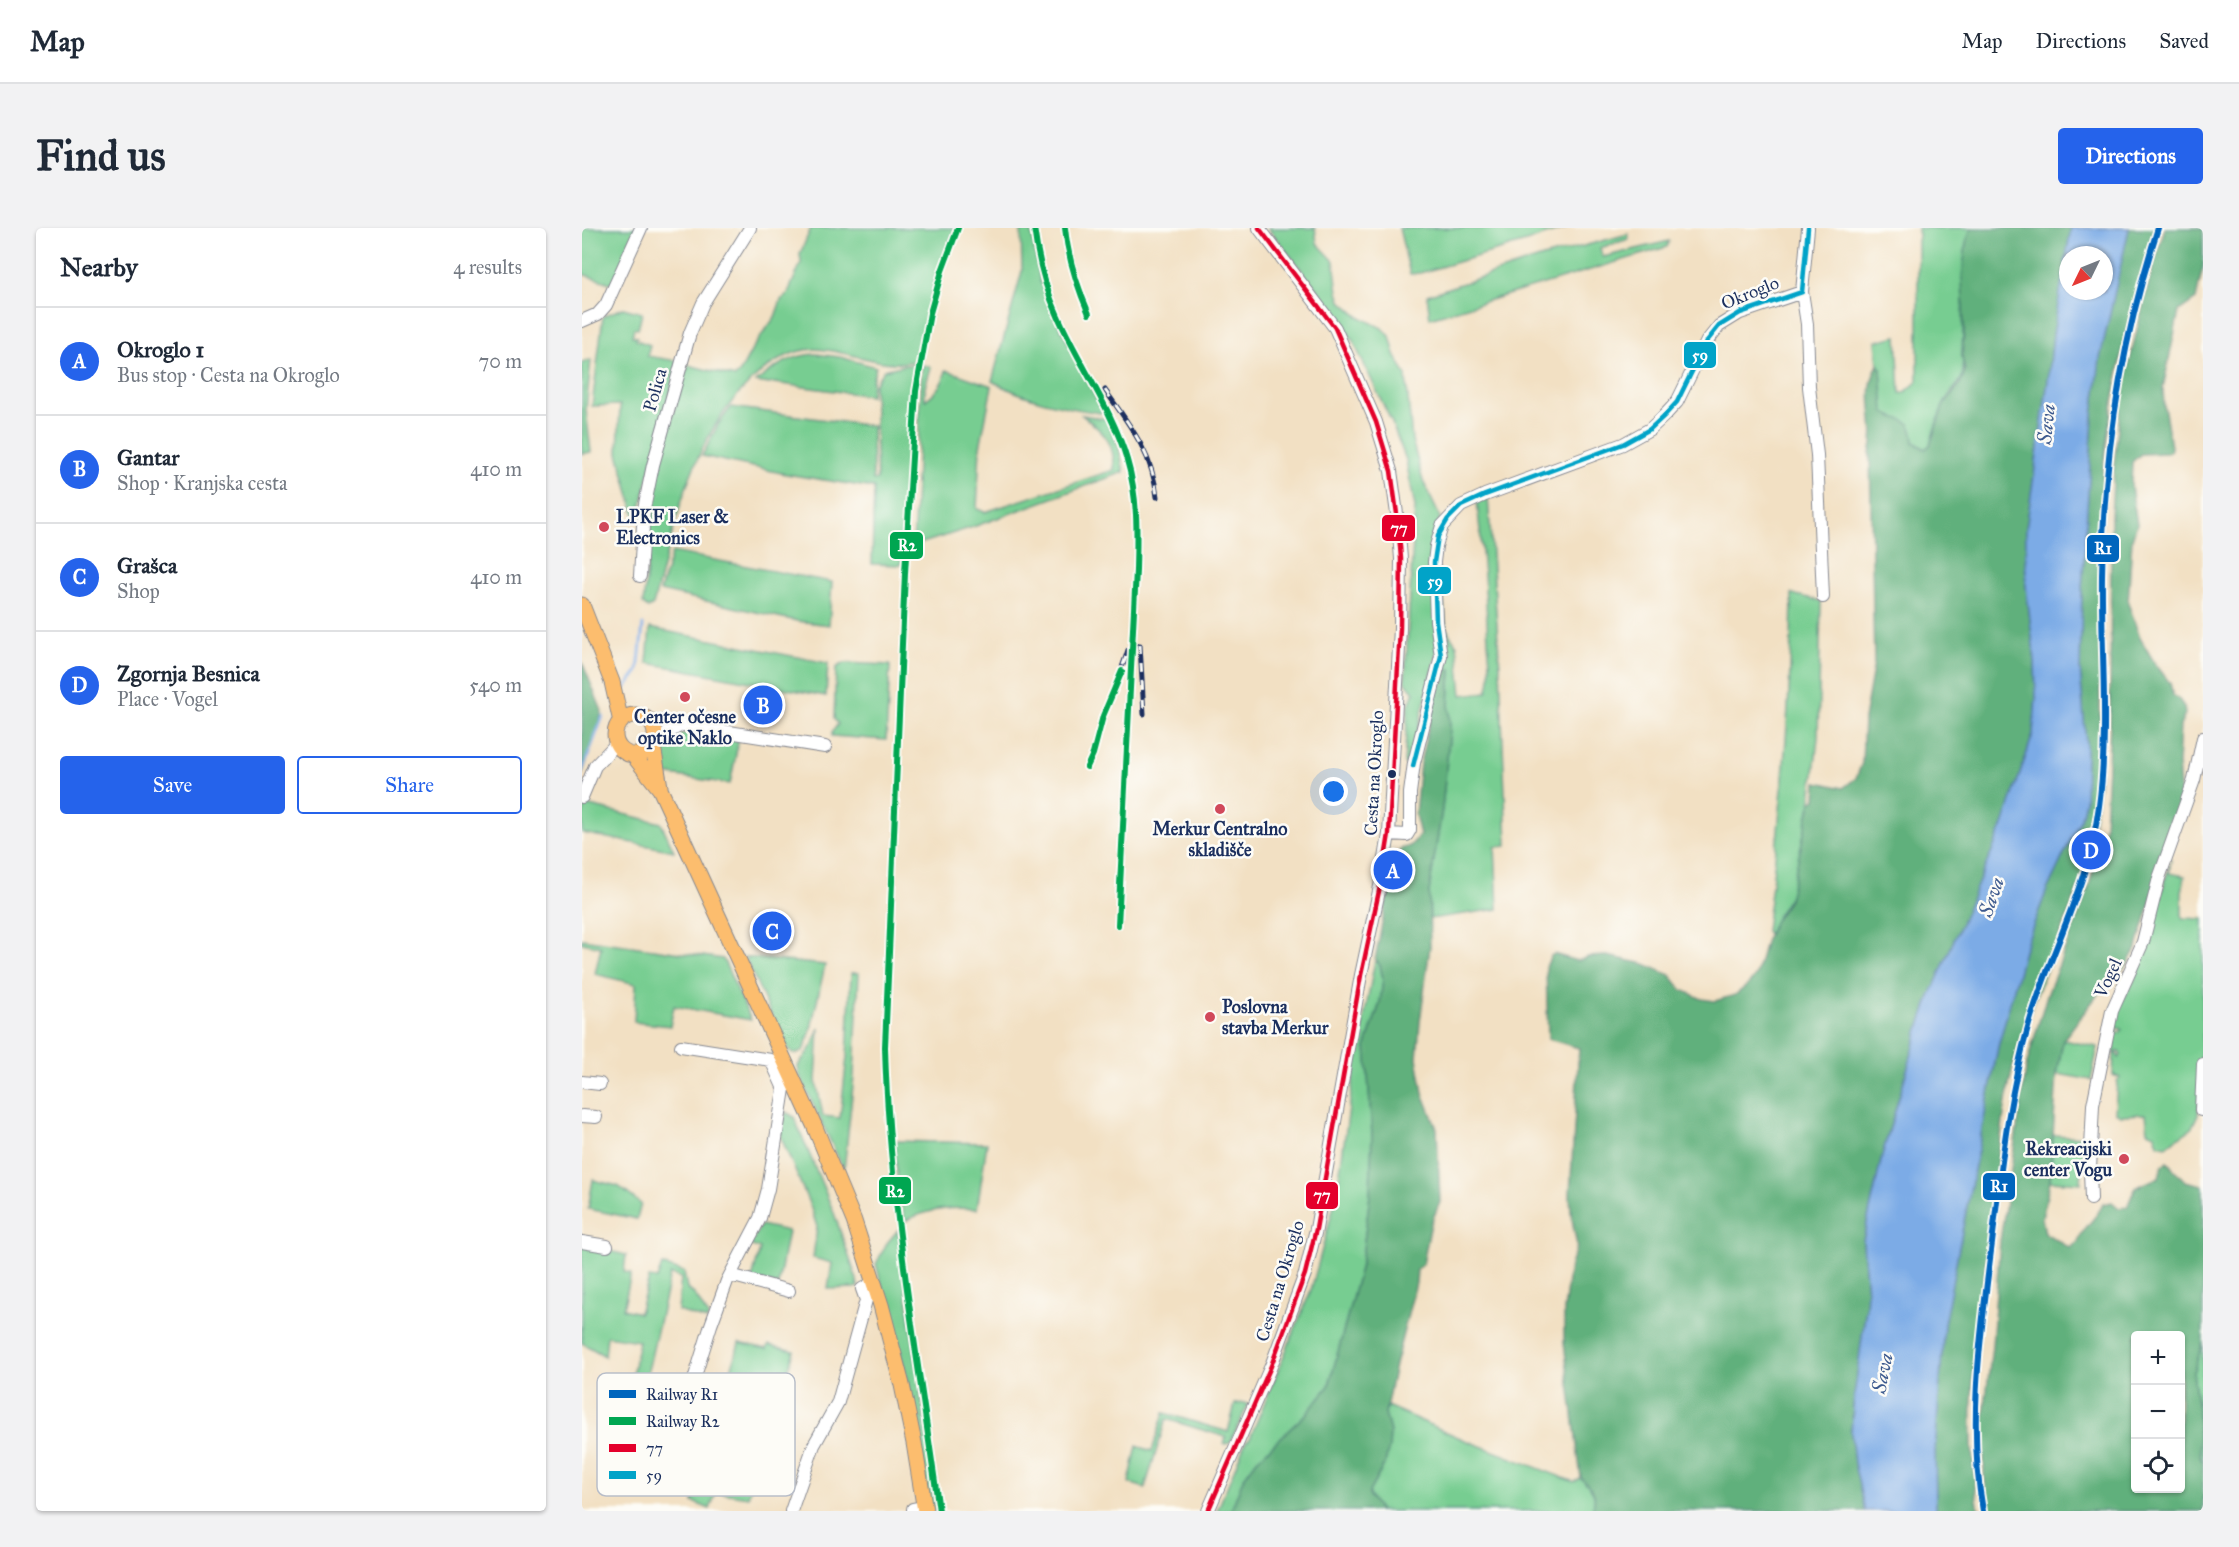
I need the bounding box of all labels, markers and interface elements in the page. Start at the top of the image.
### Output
text: Map [30,24,85,59]
text: Map [1962,28,2003,54]
text: Directions [2036,28,2126,54]
text: Saved [2159,28,2209,54]
button: Directions [2058,128,2203,184]
text: Find us [36,130,166,182]
north arrow [2059,246,2113,300]
text: Nearby [60,251,138,283]
text: 4 results [453,255,522,279]
street label: Okroglo [1718,272,1782,315]
text: Okroglo 1 [117,336,204,363]
line badge: 59 [1683,341,1717,369]
text: 59 [1692,346,1708,366]
text: A [73,349,86,373]
text: 70 m [479,349,522,373]
text: Bus stop · Cesta na Okroglo [117,363,340,387]
street label: Polica [638,365,672,414]
water label: Sava [2032,403,2060,446]
text: Gantar [117,444,180,471]
text: B [73,457,86,481]
text: 410 m [470,457,522,481]
text: Shop · Kranjska cesta [117,471,287,495]
place label: LPKF Laser & Electronics [616,506,729,549]
line badge: 77 [1381,514,1416,542]
text: 77 [1390,519,1408,538]
marker: LPKF Laser & Electronics [597,520,611,534]
line badge: R2 [889,531,924,560]
line badge: R1 [2086,534,2120,563]
text: R2 [897,536,918,555]
text: R1 [2094,539,2112,558]
text: Grašca [117,552,177,579]
text: C [73,565,86,589]
text: 410 m [470,565,522,589]
line badge: 59 [1417,566,1452,595]
text: 59 [1427,572,1443,592]
text: Shop [117,579,160,603]
text: Zgornja Besnica [117,660,260,687]
text: D [72,673,87,697]
text: 540 m [469,673,522,697]
pin: B [744,682,783,728]
text: Place · Vogel [117,687,218,711]
marker: Center očesne optike Naklo [678,690,692,704]
place label: Center očesne optike Naklo [634,706,737,750]
street label: Cesta na Okroglo [1360,710,1389,836]
button: Save [60,756,285,814]
button: Share [297,756,522,814]
unlabelled marker [1386,768,1398,780]
your location [1319,777,1348,806]
marker: Merkur Centralno skladišče [1213,802,1227,816]
place label: Merkur Centralno skladišče [1152,818,1288,861]
pin: D [2072,828,2110,872]
pin: A [1374,848,1412,892]
water label: Sava [1973,874,2009,921]
pin: C [752,908,792,954]
street label: Vogel [2089,955,2128,1003]
place label: Poslovna stavba Merkur [1222,996,1330,1039]
marker: Poslovna stavba Merkur [1203,1010,1217,1024]
place label: Rekreacijski center Vogu [2024,1138,2113,1182]
marker: Rekreacijski center Vogu [2117,1152,2131,1166]
line badge: R1 [1982,1172,2016,1201]
line badge: R2 [878,1176,912,1205]
text: R1 [1990,1177,2008,1196]
line badge: 77 [1305,1181,1339,1210]
text: R2 [885,1182,906,1201]
text: 77 [1313,1186,1331,1205]
street label: Cesta na Okroglo [1251,1218,1310,1345]
map controls [2131,1331,2185,1493]
button: + [2131,1331,2185,1385]
water label: Sava [1866,1351,1898,1396]
legend [597,1373,795,1496]
text: Railway R1 [646,1385,718,1404]
button: − [2131,1385,2185,1439]
text: Railway R2 [646,1412,720,1431]
text: 77 [646,1439,663,1458]
button: locate [2131,1439,2185,1493]
text: 59 [646,1466,662,1485]

